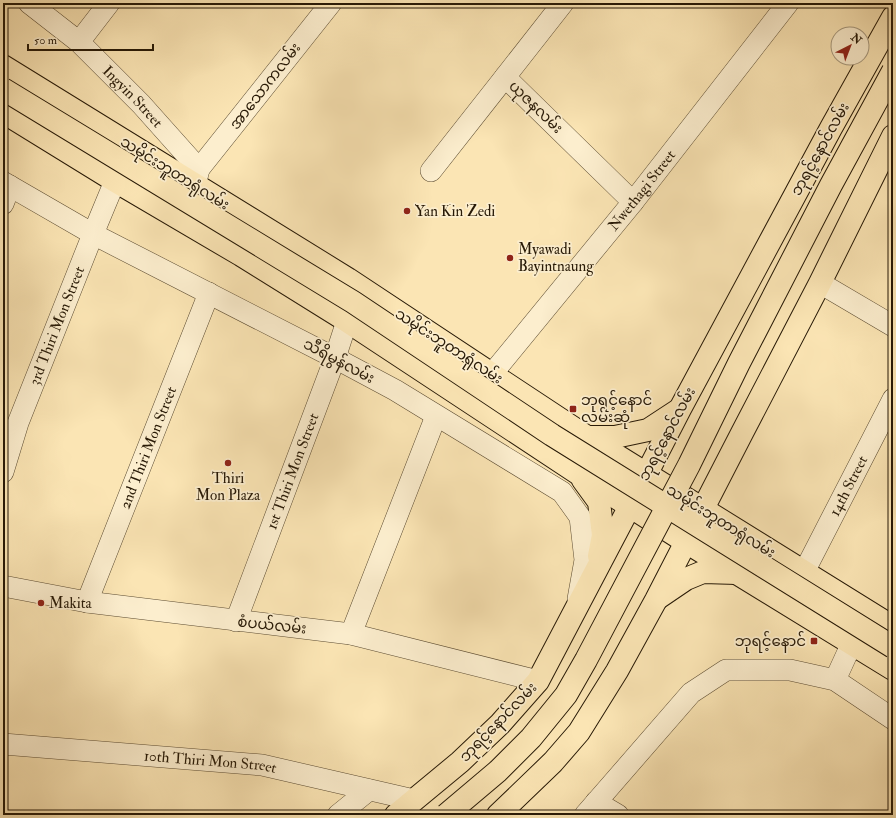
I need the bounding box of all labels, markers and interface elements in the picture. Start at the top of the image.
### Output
scale bar [28,26,153,52]
north arrow [830,26,870,66]
text: N [848,30,865,48]
text: 50 m [34,33,58,48]
street label: အာသောကလမ်း [225,38,305,134]
street label: Ingyin Street [98,62,167,132]
street label: ယုဇနလမ်း [503,76,567,139]
street label: ဘုရင့်နောင်လမ်း [786,99,856,200]
street label: သမိုင်းဘူတာရုံလမ်း [116,131,233,216]
street label: Nwethagi Street [604,146,680,235]
place label: Yan Kin Zedi [415,202,495,221]
marker: Yan Kin Zedi [402,206,412,216]
place label: Myawadi Bayintnaung [518,240,594,276]
marker: Myawadi Bayintnaung [505,253,515,263]
street label: 3rd Thiri Mon Street [25,264,89,388]
street label: သမိုင်းဘူတာရုံလမ်း [390,304,507,390]
street label: သီရိမွန်လမ်း [299,334,378,390]
street label: 2nd Thiri Mon Street [116,384,181,512]
street label: ဘုရင့်နောင်လမ်း [634,384,702,485]
place label: ဘုရင့်နောင် လမ်းဆုံ [581,390,652,429]
marker: ဘုရင့်နောင် လမ်းဆုံ [568,404,578,414]
street label: 1st Thiri Mon Street [262,410,323,532]
street label: 14th Street [825,452,872,519]
marker: Thiri Mon Plaza [223,458,233,468]
place label: Thiri Mon Plaza [196,469,261,505]
street label: သမိုင်းဘူတာရုံလမ်း [662,479,779,564]
place label: Makita [49,594,93,613]
marker: Makita [36,598,46,608]
street label: စံပယ်လမ်း [236,611,308,639]
place label: ဘုရင့်နောင် [735,631,806,653]
marker: ဘုရင့်နောင် [809,636,819,646]
street label: ဘုရင့်နောင်လမ်း [455,678,543,768]
street label: 10th Thiri Mon Street [143,746,279,778]

